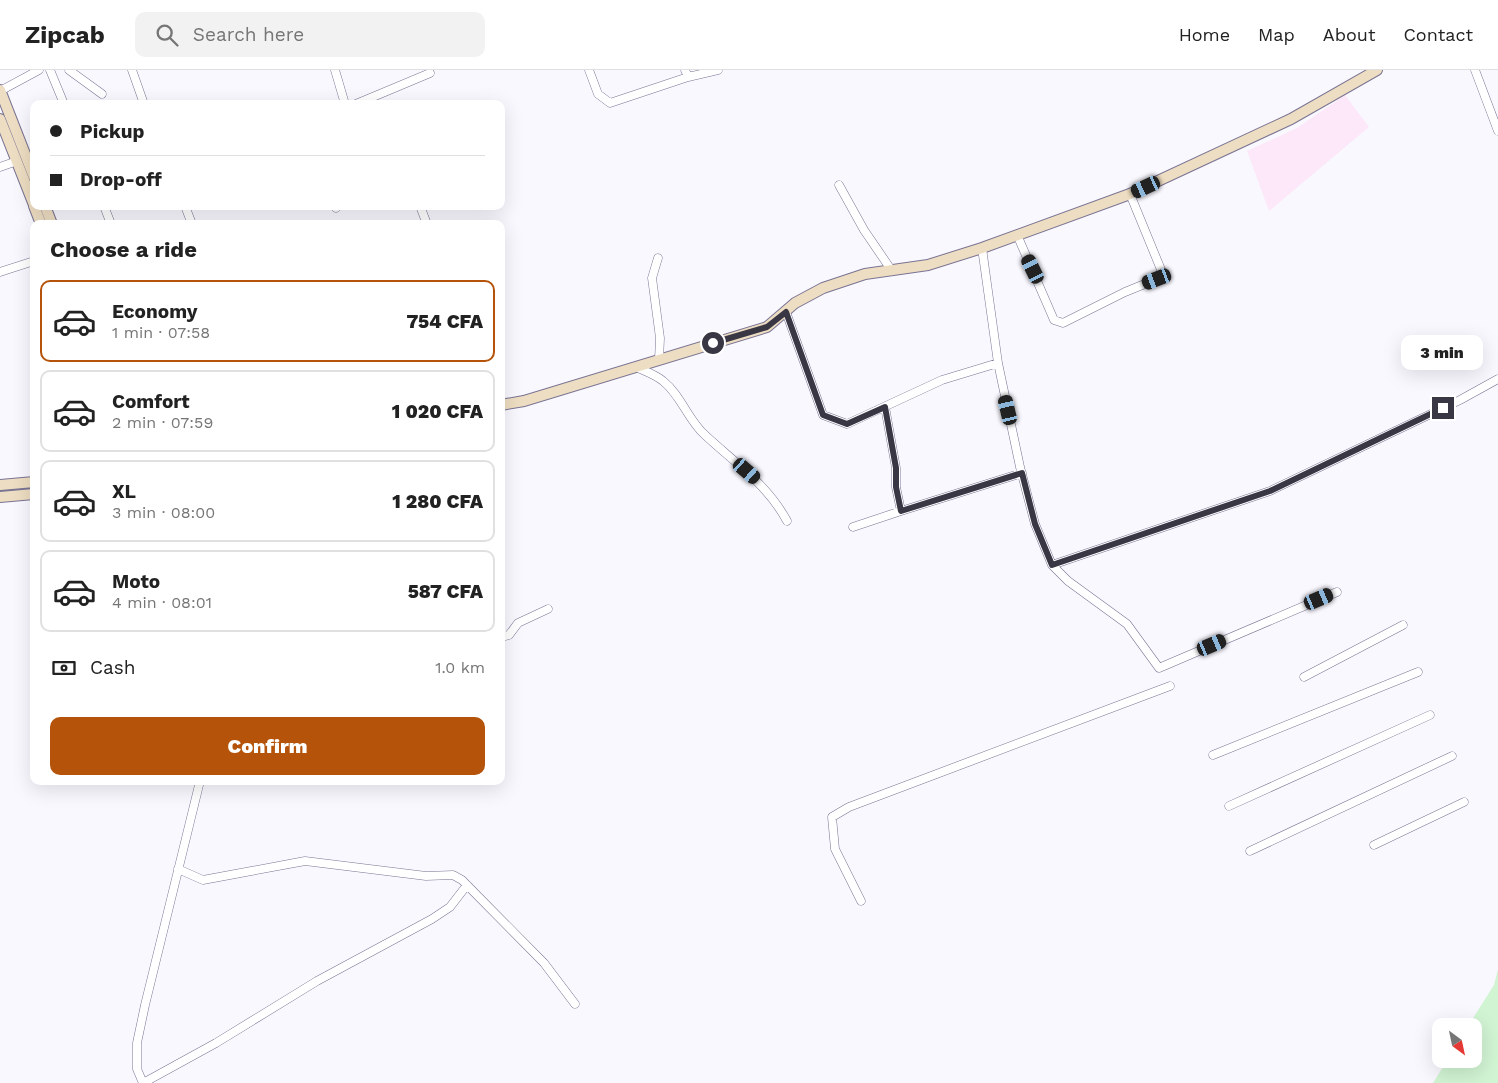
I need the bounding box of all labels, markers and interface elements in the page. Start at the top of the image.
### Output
search box [135,12,485,57]
text: Zipcab [25,21,105,49]
icon: search [153,21,181,49]
text: Search here [193,23,304,46]
text: Home [1179,24,1230,45]
text: Map [1258,24,1295,45]
text: About [1323,24,1375,45]
text: Contact [1403,24,1473,45]
text: Pickup [80,120,144,143]
text: Drop-off [80,168,162,191]
car [1129,174,1162,200]
text: Choose a ride [50,237,197,262]
car [1019,252,1046,286]
car [1140,267,1173,291]
icon: car [52,299,97,344]
text: Economy [112,300,197,323]
text: 754 CFA [406,310,483,333]
text: 1 min · 07:58 [112,323,210,342]
route start [702,332,724,354]
callout: 3 min [1402,336,1484,370]
text: 3 min [1420,343,1464,362]
icon: car [52,389,97,434]
text: Comfort [112,390,190,413]
car [997,394,1018,426]
route end [1432,397,1454,419]
text: 1 020 CFA [392,400,483,423]
text: 2 min · 07:59 [112,413,213,432]
car [730,455,763,487]
icon: car [52,479,97,524]
text: XL [112,480,136,503]
text: 1 280 CFA [392,490,483,513]
text: 3 min · 08:00 [112,503,215,522]
icon: car [52,569,97,614]
text: Moto [112,570,160,593]
text: 587 CFA [408,580,483,603]
car [1302,586,1335,612]
text: 4 min · 08:01 [112,593,212,612]
car [1195,632,1228,658]
icon: cash [50,654,78,682]
text: Cash [90,656,136,679]
text: 1.0 km [435,658,485,677]
button: Confirm [50,717,485,775]
north arrow [1432,1018,1482,1068]
map controls [1432,1018,1482,1068]

